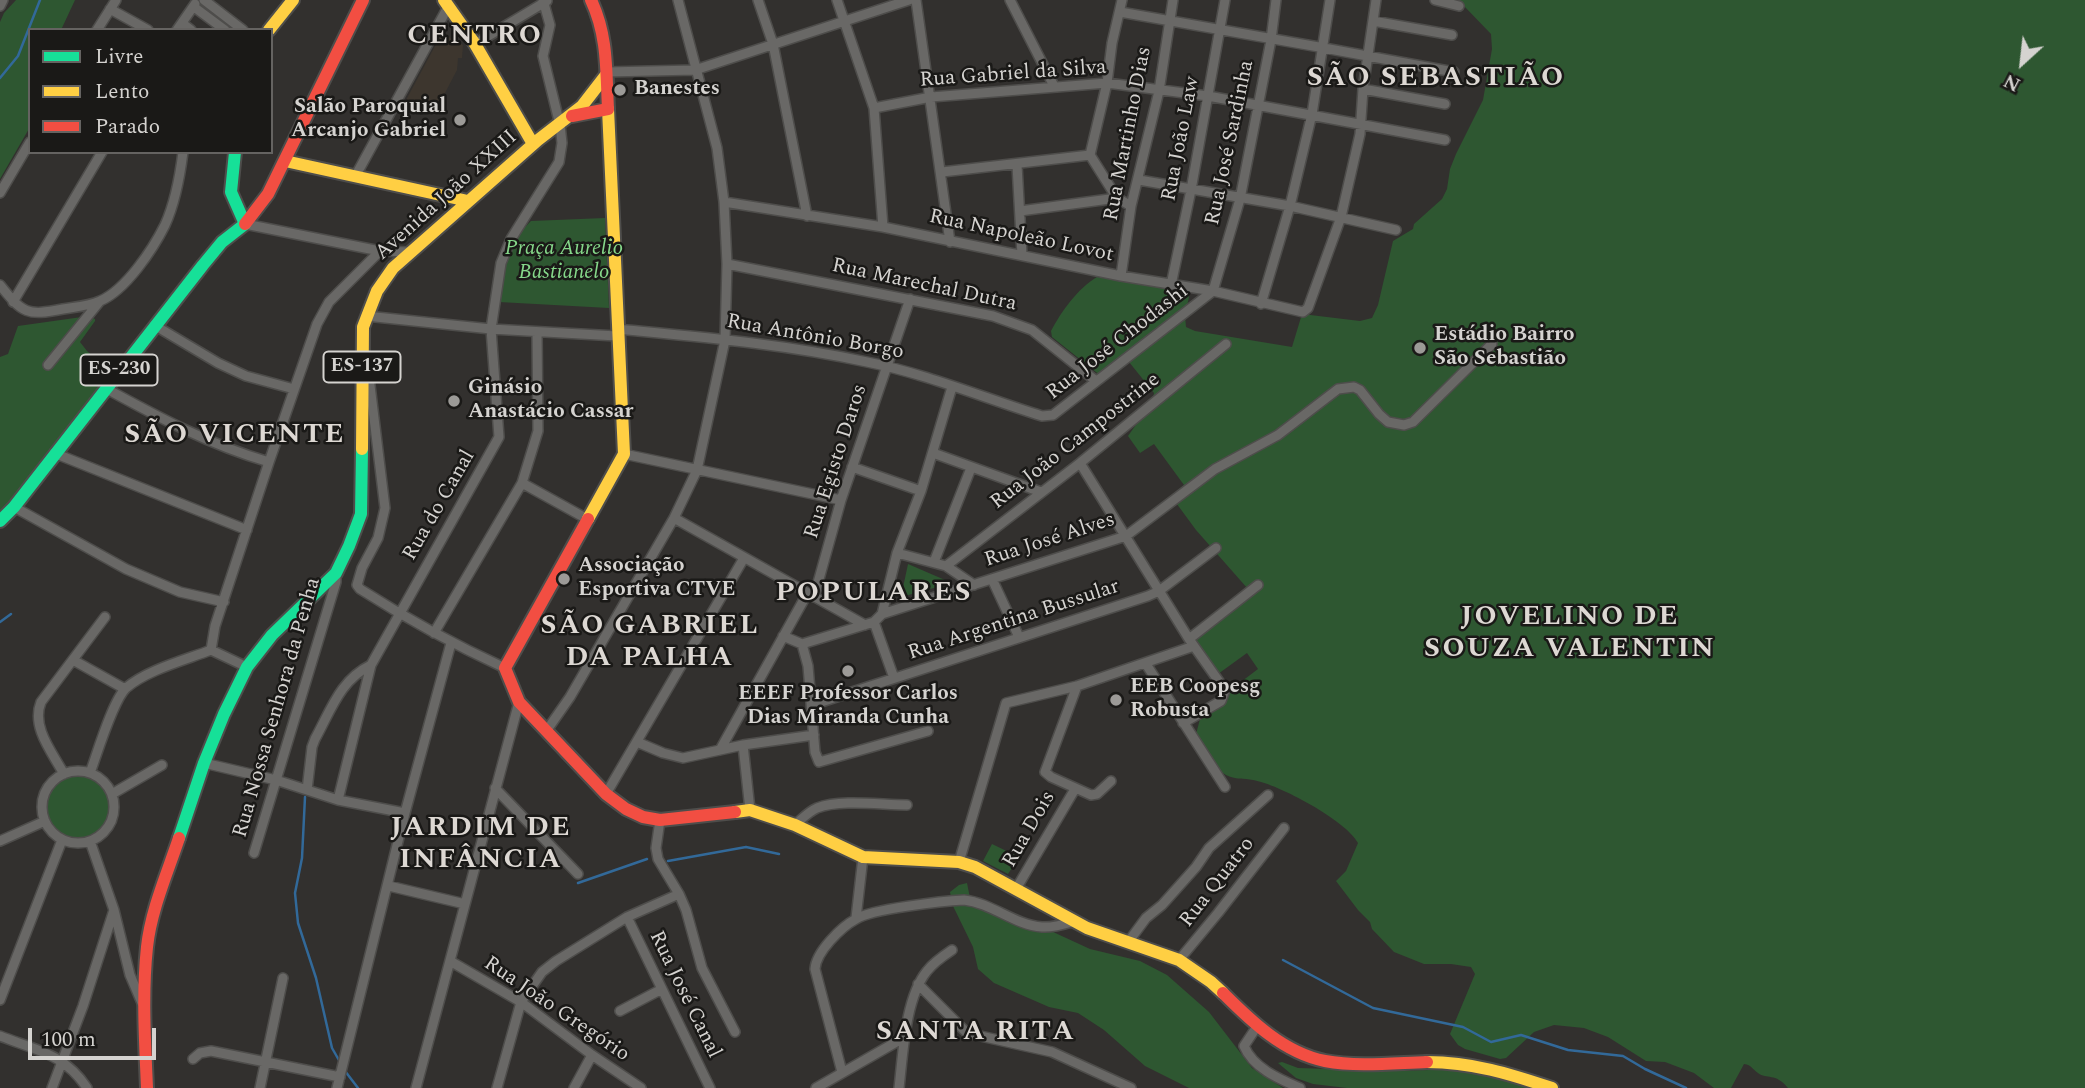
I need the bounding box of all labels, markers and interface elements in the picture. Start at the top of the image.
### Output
district label: CENTRO [408,21,542,55]
legend [28,28,273,154]
north arrow [1987,28,2057,98]
text: Livre [95,41,143,73]
street label: Rua Martinho Dias [1100,45,1158,223]
street label: Rua Gabriel da Silva [919,56,1107,94]
street label: Rua José Sardinha [1201,58,1261,228]
district label: SÃO SEBASTIÃO [1308,63,1564,97]
text: N [1999,66,2026,99]
street label: Rua João Law [1158,74,1206,204]
text: Lento [95,76,149,108]
place label: Banestes [634,77,720,103]
marker: Banestes [612,82,628,98]
place label: Salão Paroquial Arcanjo Gabriel [291,95,446,145]
text: Parado [95,111,160,143]
marker: Salão Paroquial Arcanjo Gabriel [452,112,468,128]
street label: Avenida João XXIII [371,126,523,266]
street label: Rua Napoleão Lovot [926,205,1116,269]
park label: Praça Aurelio Bastianelo [505,237,623,287]
street label: Rua Marechal Dutra [829,254,1019,318]
street label: Rua José Chodashi [1042,280,1194,406]
street label: Rua Antônio Borgo [724,310,906,366]
place label: Estádio Bairro São Sebastião [1434,323,1575,373]
marker: Estádio Bairro São Sebastião [1412,340,1428,356]
road number: ES-137 [324,352,400,382]
road number: ES-230 [80,354,158,386]
street label: Rua João Campostrine [986,368,1166,516]
place label: Ginásio Anastácio Cassar [468,376,634,426]
street label: Rua Egisto Daros [800,382,874,542]
marker: Ginásio Anastácio Cassar [446,393,462,409]
district label: SÃO VICENTE [126,420,344,454]
street label: Rua do Canal [398,446,482,566]
street label: Rua José Alves [982,508,1118,574]
place label: Associação Esportiva CTVE [578,554,736,604]
marker: Associação Esportiva CTVE [556,571,572,587]
street label: Rua Nossa Senhora da Penha [229,575,327,841]
street label: Rua Argentina Bussular [905,575,1123,667]
district label: POPULARES [777,578,971,612]
district label: JOVELINO DE SOUZA VALENTIN [1426,602,1714,668]
district label: SÃO GABRIEL DA PALHA [542,611,758,677]
marker: EEEF Professor Carlos Dias Miranda Cunha [840,663,856,679]
place label: EEB Coopesg Robusta [1130,675,1260,725]
place label: EEEF Professor Carlos Dias Miranda Cunha [738,682,958,732]
marker: EEB Coopesg Robusta [1108,692,1124,708]
street label: Rua Dois [998,787,1062,873]
district label: JARDIM DE INFÂNCIA [391,813,571,879]
street label: Rua Quatro [1175,833,1261,933]
street label: Rua José Canal [642,927,726,1063]
street label: Rua João Gregório [478,952,634,1068]
scale bar [32,1014,159,1058]
district label: SANTA RITA [877,1017,1075,1051]
text: 100 m [41,1024,96,1056]

